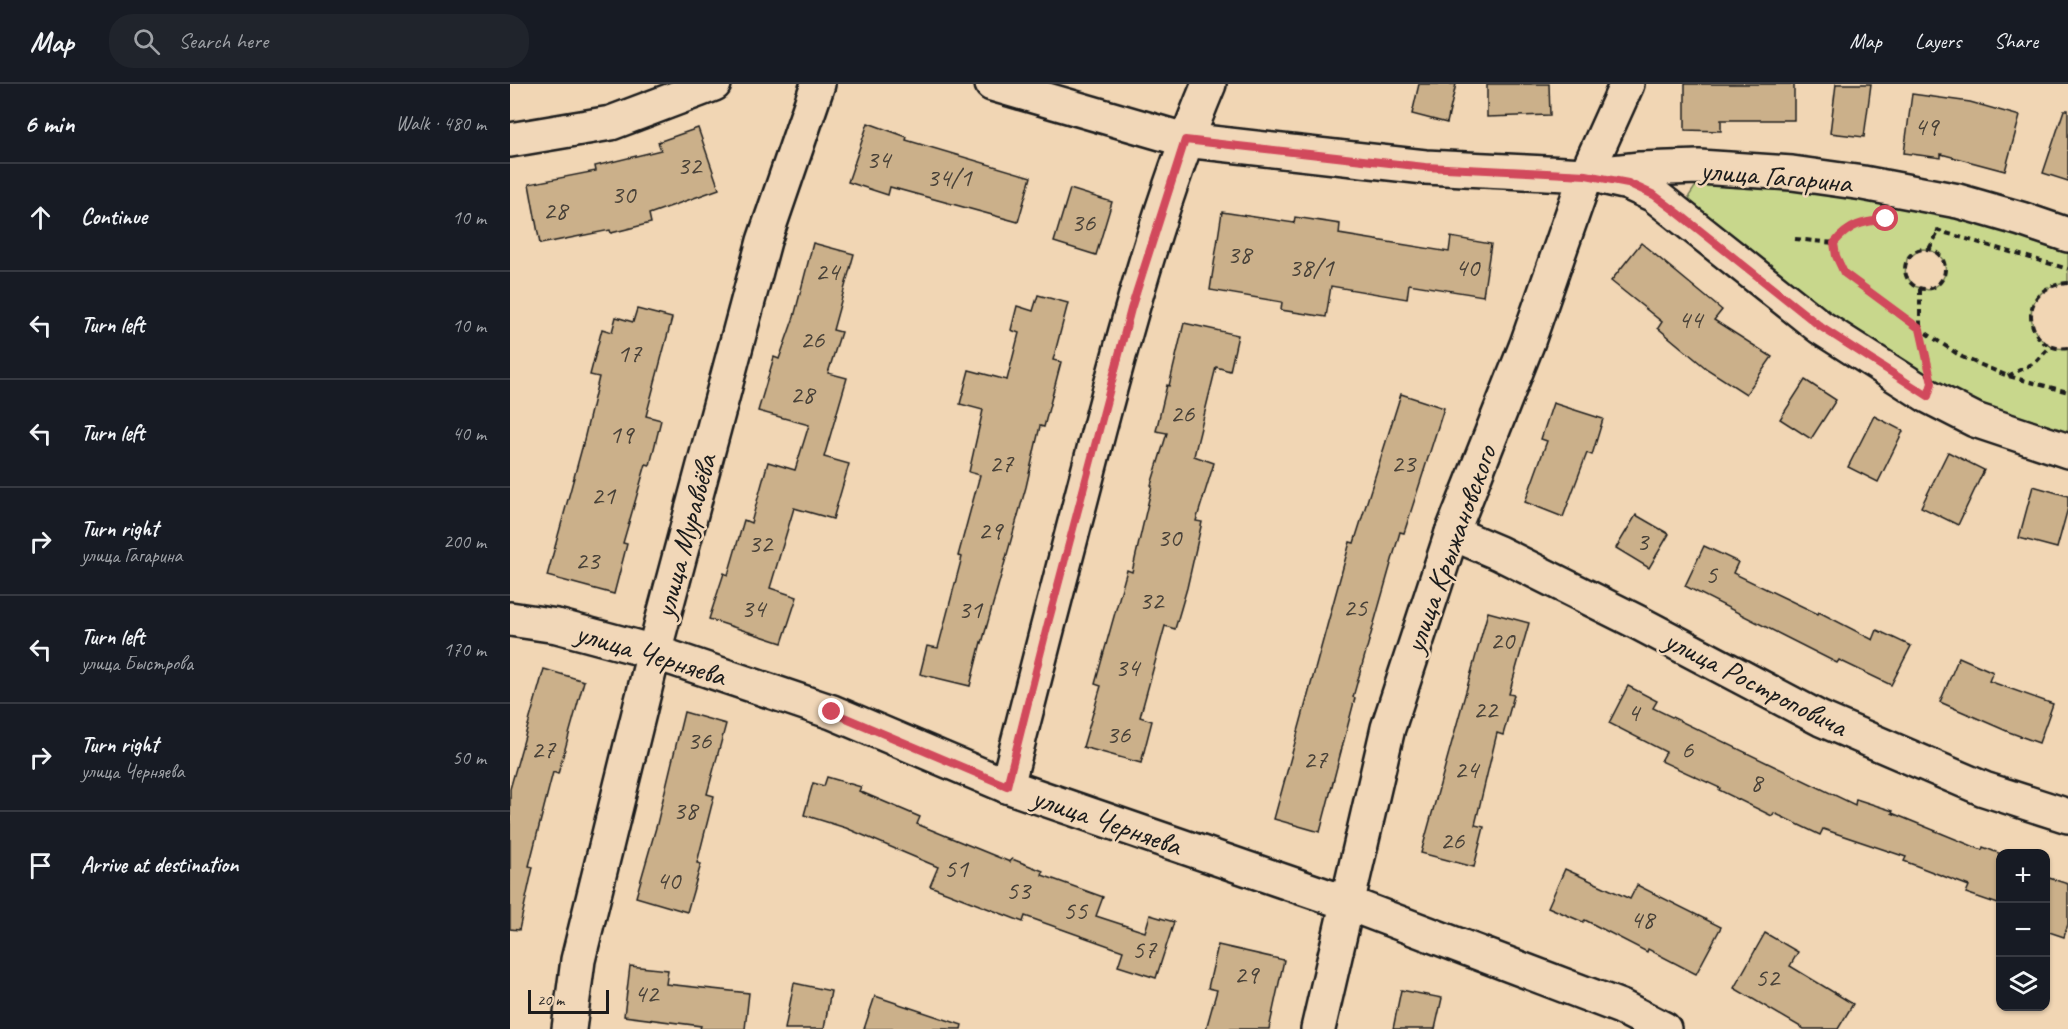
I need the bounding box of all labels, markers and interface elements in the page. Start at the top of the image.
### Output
search box [109,14,529,68]
text: Map [30,24,73,59]
icon: search [130,25,163,58]
text: Search here [178,27,268,55]
text: Map [1849,28,1882,54]
text: Layers [1915,28,1961,54]
text: Share [1994,28,2038,54]
text: 6 min [24,107,74,140]
house number: 49 [1914,109,1940,143]
text: Walk · 480 m [396,111,486,136]
house number: 34 [866,142,893,176]
house number: 32 [677,148,703,182]
street label: улица Гагарина [1697,150,1855,202]
house number: 34/1 [926,160,974,194]
house number: 30 [611,177,637,211]
house number: 28 [543,193,570,227]
icon: ahead [24,201,57,234]
text: Continue [81,203,147,231]
text: 10 m [452,205,486,230]
house number: 36 [1071,205,1096,239]
route start [1872,205,1898,231]
house number: 38 [1227,237,1254,271]
house number: 38/1 [1288,250,1336,284]
house number: 40 [1455,250,1481,284]
house number: 24 [815,254,842,288]
house number: 44 [1678,302,1705,336]
icon: left [24,309,57,342]
text: Turn left [81,311,145,339]
text: 10 m [452,313,486,338]
house number: 26 [800,322,825,356]
house number: 17 [617,336,643,370]
house number: 28 [790,377,817,411]
house number: 26 [1170,396,1195,430]
icon: left [24,417,57,450]
house number: 19 [609,417,635,451]
text: Turn left [81,419,145,447]
text: 40 m [452,421,486,446]
street label: улица Крыжановского [1394,439,1506,660]
house number: 27 [989,446,1015,480]
house number: 23 [1391,446,1417,480]
street label: улица Муравьёва [644,448,726,624]
house number: 21 [591,478,617,512]
house number: 29 [978,513,1004,547]
text: Turn right [81,515,158,543]
house number: 30 [1157,520,1183,554]
house number: 3 [1636,524,1650,558]
icon: right [24,525,57,558]
house number: 32 [748,526,774,560]
text: 200 m [443,529,486,554]
text: улица Гагарина [81,543,182,568]
house number: 23 [575,543,601,577]
house number: 5 [1705,557,1719,591]
house number: 32 [1139,583,1165,617]
house number: 25 [1343,590,1369,624]
house number: 34 [741,591,768,625]
house number: 31 [958,592,984,626]
street label: улица Черняева [569,613,732,695]
street label: улица Ростроповича [1656,620,1855,746]
text: Turn left [81,623,145,651]
house number: 20 [1490,623,1516,657]
icon: left [24,633,57,666]
text: 170 m [443,637,486,662]
house number: 34 [1115,650,1142,684]
text: улица Быстрова [81,651,193,676]
house number: 22 [1473,692,1499,726]
house number: 4 [1627,695,1642,729]
route end [818,698,844,724]
house number: 36 [1106,717,1131,751]
house number: 36 [687,723,712,757]
text: Turn right [81,731,158,759]
house number: 27 [531,732,557,766]
house number: 6 [1681,732,1694,766]
icon: right [24,741,57,774]
house number: 27 [1303,742,1329,776]
text: 50 m [452,745,486,770]
house number: 24 [1454,752,1481,786]
text: улица Черняева [81,759,184,784]
house number: 8 [1750,765,1765,799]
street label: улица Черняева [1026,777,1188,865]
house number: 38 [673,793,700,827]
house number: 26 [1440,823,1465,857]
icon: arrive [24,849,57,882]
map controls [1996,849,2050,1011]
button: + [1996,849,2050,903]
text: Arrive at destination [81,851,238,879]
house number: 51 [944,851,970,885]
house number: 40 [656,863,682,897]
house number: 53 [1006,873,1032,907]
house number: 55 [1063,893,1089,927]
house number: 48 [1630,902,1657,936]
button: − [1996,903,2050,957]
house number: 57 [1132,932,1158,966]
house number: 29 [1234,957,1260,991]
button: layers [1996,957,2050,1011]
house number: 52 [1755,960,1781,994]
house number: 42 [634,976,660,1010]
scale bar [528,987,609,1014]
text: 20 m [537,990,564,1010]

